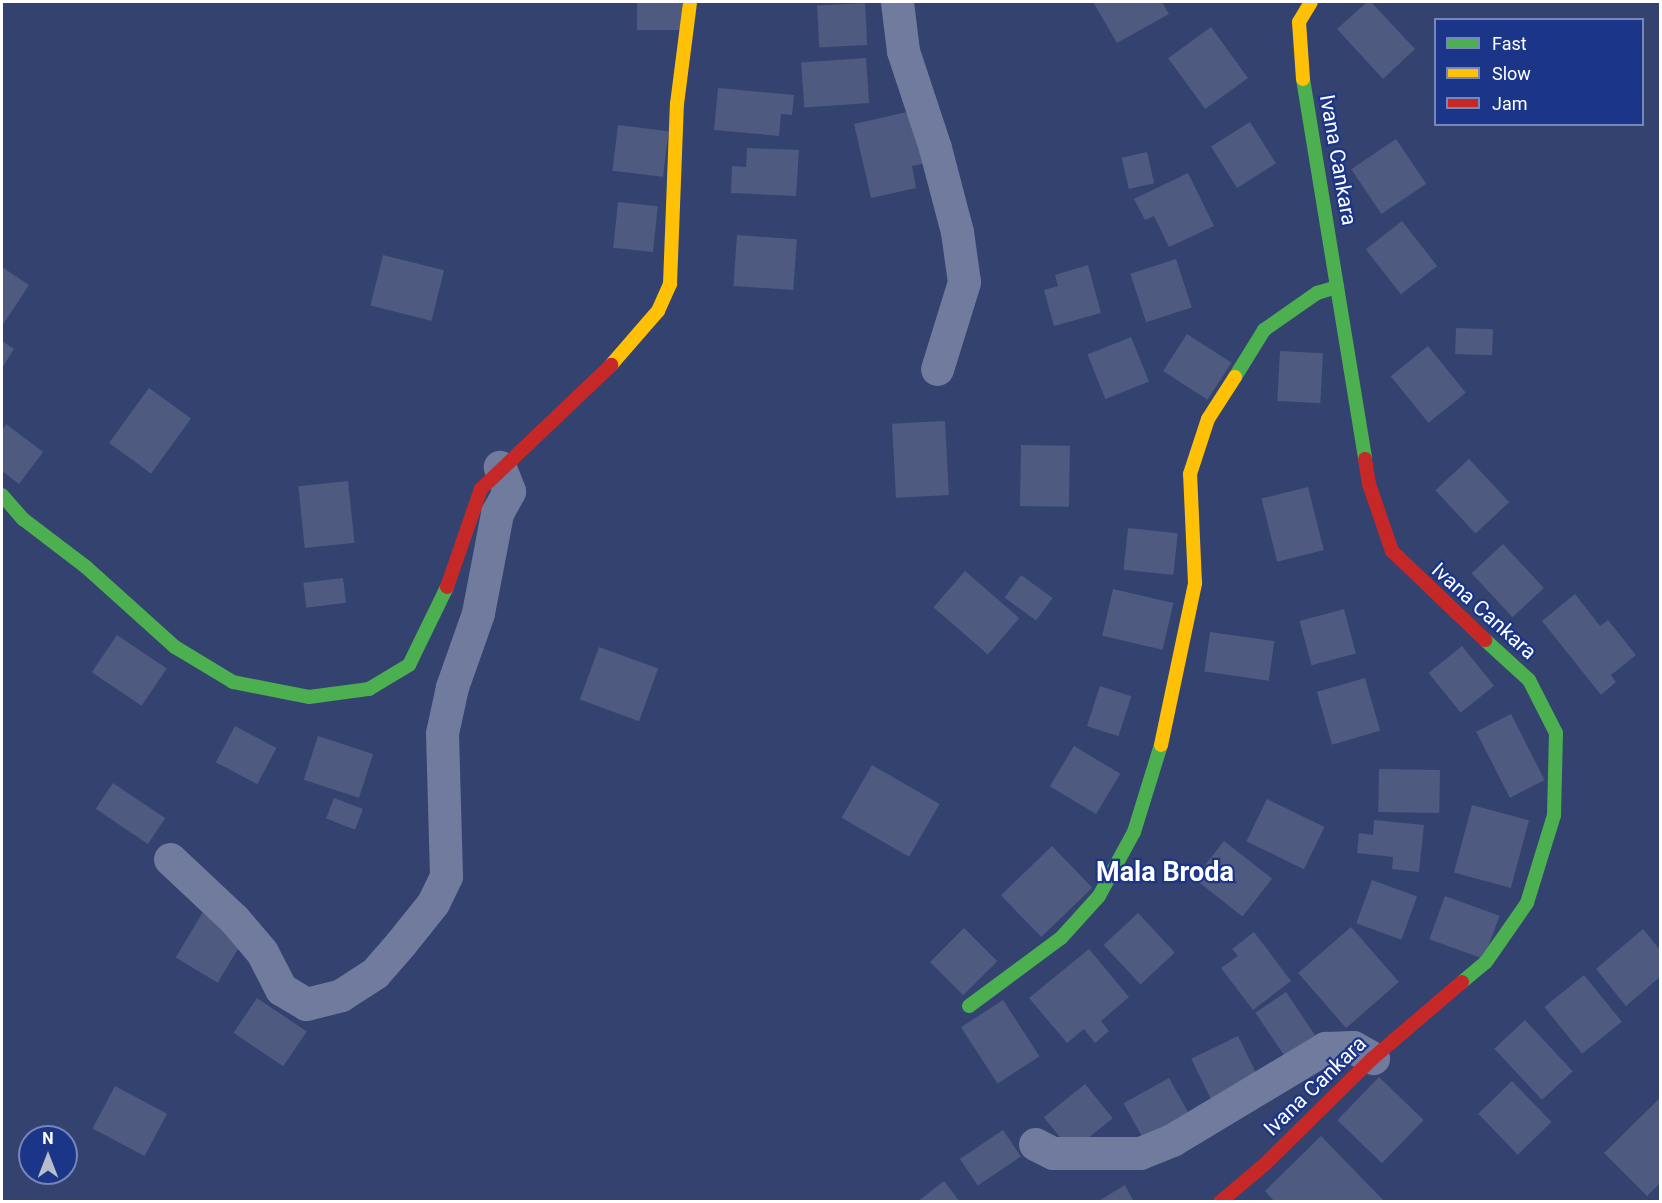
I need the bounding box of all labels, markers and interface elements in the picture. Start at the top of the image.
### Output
legend [1434,18,1644,126]
text: Fast [1492,33,1527,54]
text: Slow [1492,63,1531,84]
street label: Ivana Cankara [1314,93,1362,227]
text: Jam [1492,93,1528,114]
street label: Ivana Cankara [1426,557,1542,665]
district label: Mala Broda [1096,857,1234,889]
street label: Ivana Cankara [1259,1031,1371,1141]
north arrow [18,1125,78,1185]
text: N [42,1129,54,1148]

